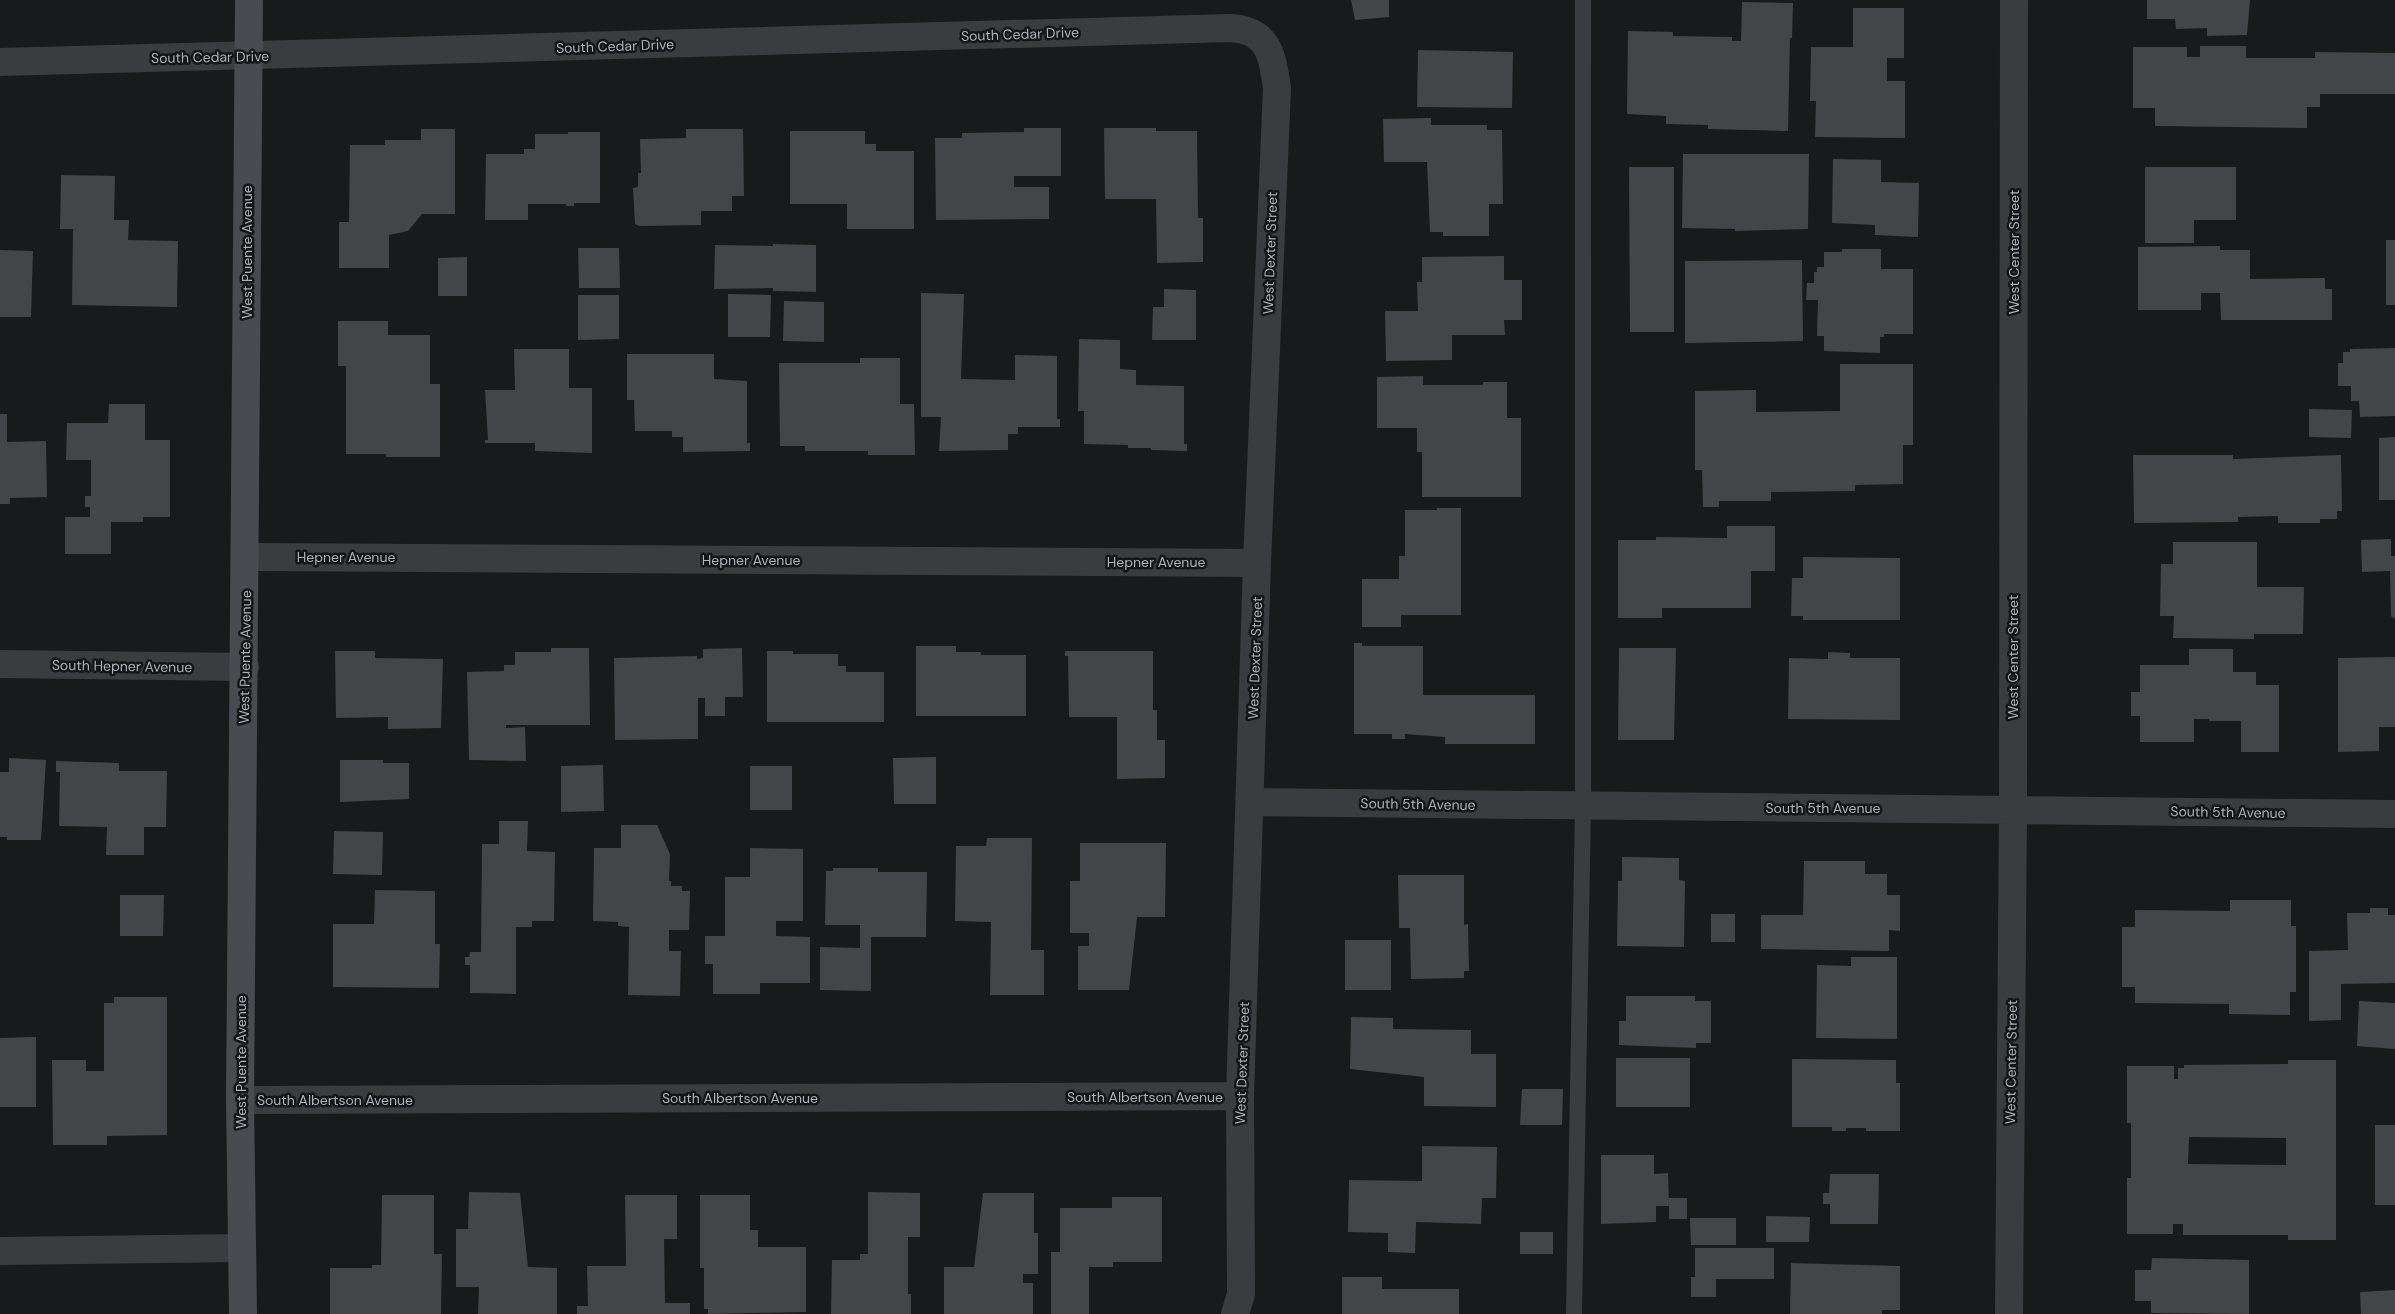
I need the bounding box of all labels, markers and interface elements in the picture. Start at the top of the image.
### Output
street label: South Cedar Drive [961,23,1079,45]
street label: South Cedar Drive [556,35,674,57]
street label: South Cedar Drive [151,47,269,67]
street label: West Puente Avenue [238,185,256,319]
street label: West Center Street [2005,190,2023,314]
street label: West Dexter Street [1259,191,1281,315]
street label: Hepner Avenue [297,548,395,566]
street label: Hepner Avenue [702,551,800,569]
street label: Hepner Avenue [1107,553,1205,571]
street label: West Puente Avenue [235,590,255,724]
street label: West Center Street [2004,595,2022,719]
street label: West Dexter Street [1244,596,1266,720]
street label: South Hepner Avenue [52,656,192,676]
street label: South 5th Avenue [1360,794,1476,814]
street label: South 5th Avenue [1765,799,1881,817]
street label: South 5th Avenue [2170,802,2286,822]
street label: West Puente Avenue [232,995,250,1129]
street label: West Center Street [2001,1000,2021,1124]
street label: West Dexter Street [1231,1001,1253,1125]
street label: South Albertson Avenue [1067,1088,1223,1106]
street label: South Albertson Avenue [662,1089,818,1107]
street label: South Albertson Avenue [257,1091,413,1109]

